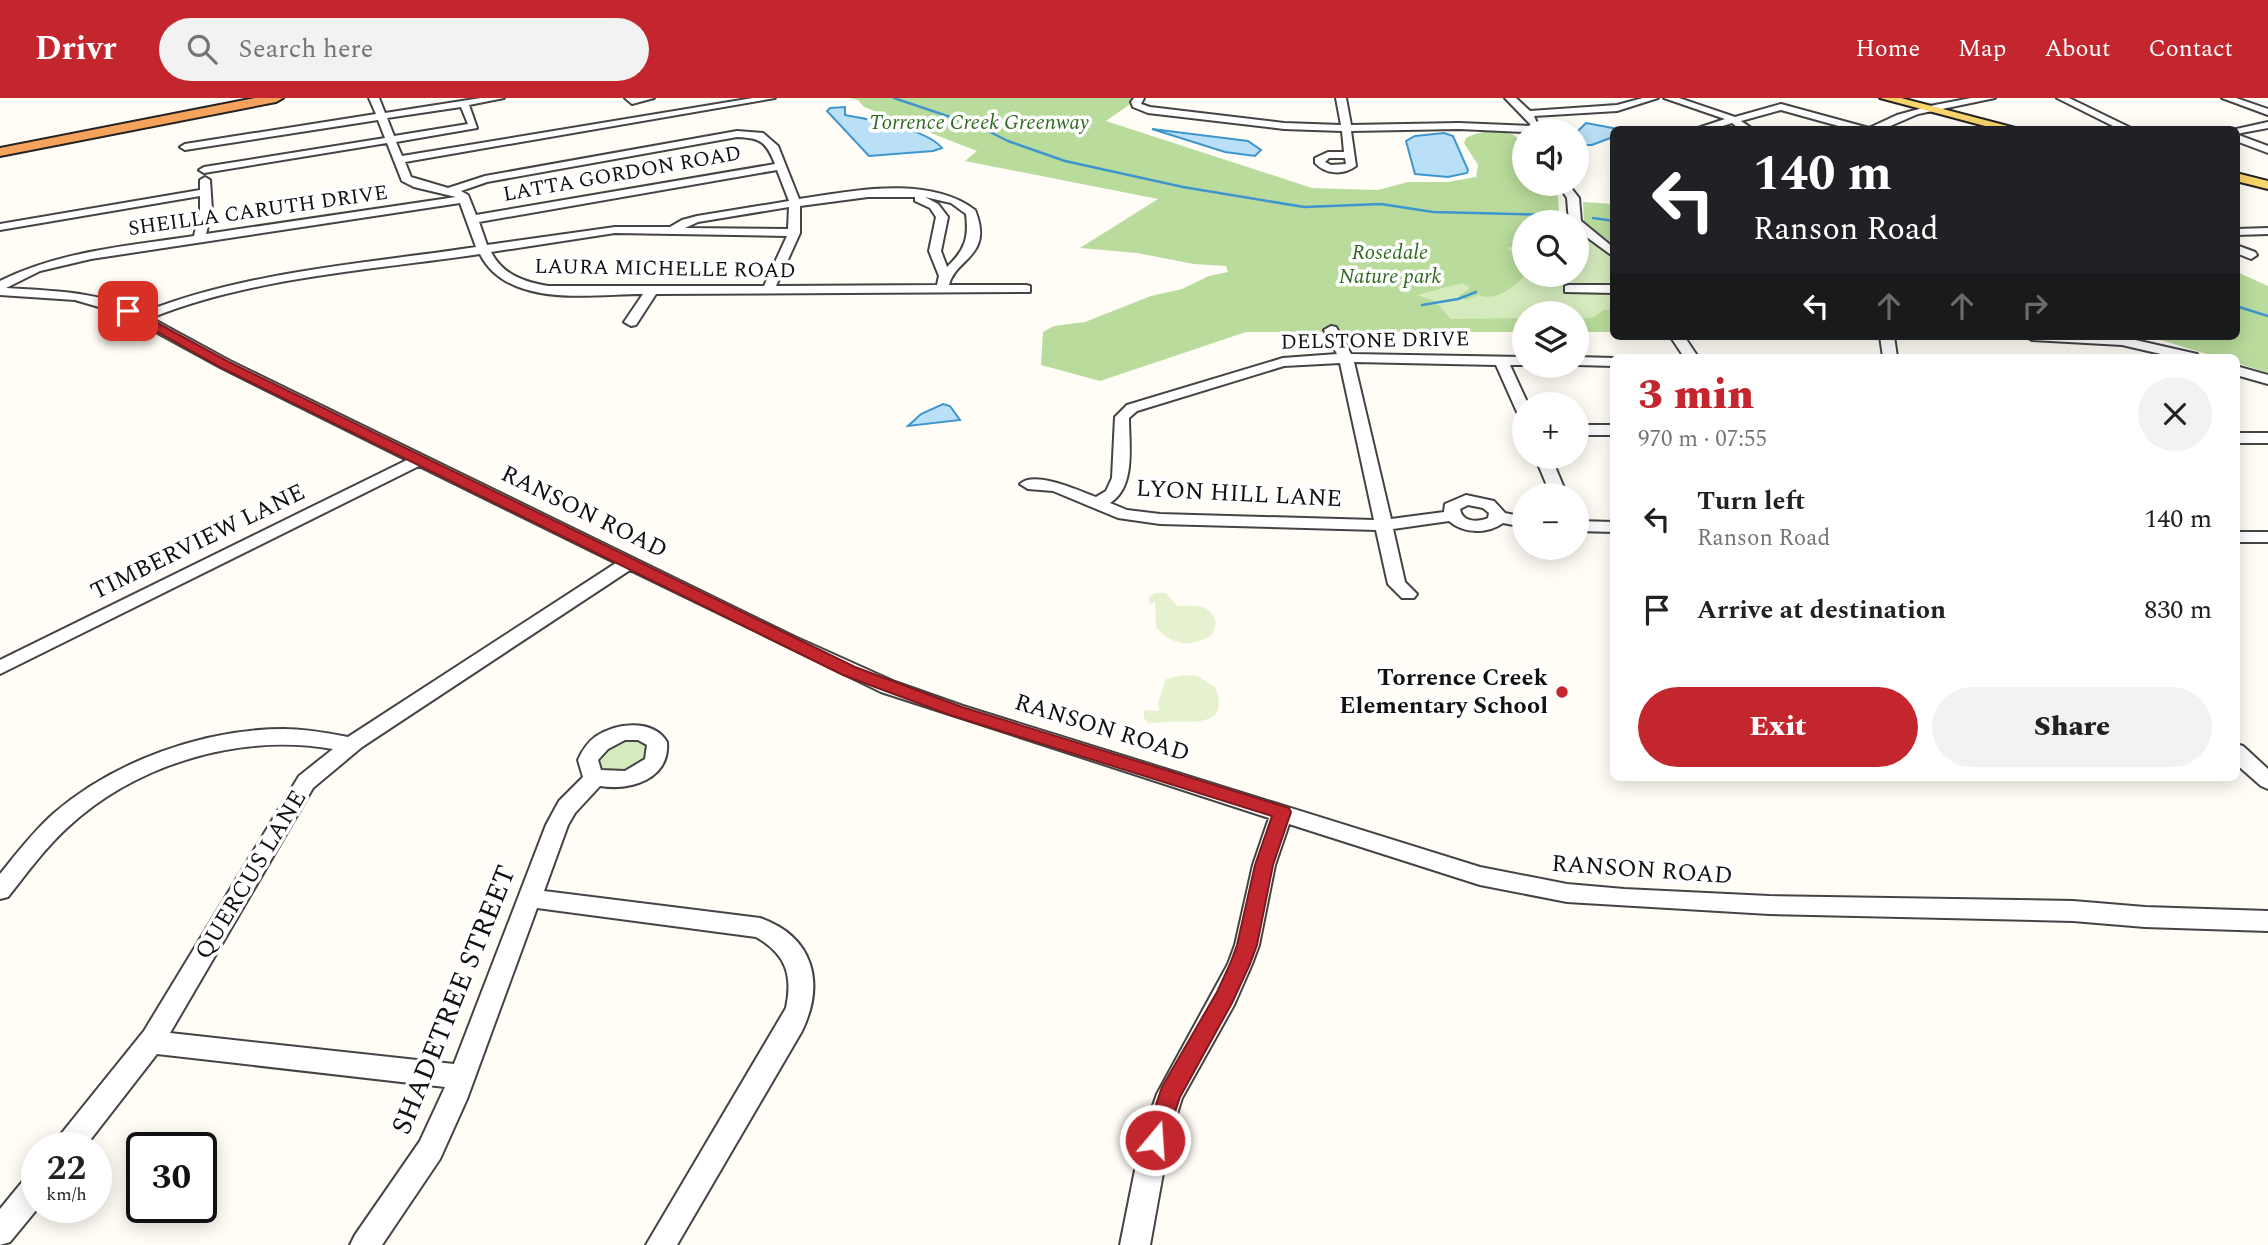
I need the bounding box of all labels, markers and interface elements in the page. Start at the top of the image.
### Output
search box [159,18,649,81]
text: Drivr [35,24,117,74]
text: Search here [239,29,373,69]
icon: search [183,30,221,68]
text: Home [1855,31,1920,67]
text: Map [1958,31,2006,67]
text: About [2044,31,2110,67]
text: Contact [2148,31,2233,67]
park label: Torrence Creek Greenway [869,107,1089,139]
map controls [1512,119,1589,560]
button: sound [1512,119,1589,196]
street label: LATTA GORDON ROAD [500,137,744,211]
text: 140 m [1753,137,1892,212]
icon: left [1638,154,1729,245]
street label: SHEILLA CARUTH DRIVE [126,177,390,245]
text: Ranson Road [1753,205,1939,254]
button: search [1512,210,1589,287]
park label: Rosedale Nature park [1339,237,1442,293]
street label: LAURA MICHELLE ROAD [534,251,796,287]
pin [98,281,158,341]
icon: left [1797,287,1835,325]
icon: ahead [1870,287,1908,325]
icon: ahead [1943,287,1981,325]
icon: right [2016,287,2054,325]
icon: arrive [109,292,147,330]
button: layers [1512,301,1589,378]
street label: DELSTONE DRIVE [1280,323,1470,359]
text: 3 min [1638,364,1754,427]
button: close [2138,377,2212,451]
button: + [1512,392,1589,469]
text: 970 m · 07:55 [1638,422,1767,457]
street label: RANSON ROAD [495,456,673,568]
street label: LYON HILL LANE [1135,471,1343,517]
street label: TIMBERVIEW LANE [85,474,311,610]
text: Turn left [1697,481,1805,521]
button: − [1512,483,1589,560]
text: 140 m [2144,499,2212,539]
icon: left [1638,500,1676,538]
text: Ranson Road [1697,521,1830,556]
text: Arrive at destination [1697,590,1946,630]
text: 830 m [2144,590,2212,630]
icon: arrive [1638,591,1676,629]
place label: Torrence Creek Elementary School [1339,660,1549,724]
street label: RANSON ROAD [1010,684,1194,772]
marker: Torrence Creek Elementary School [1554,684,1570,700]
button: Exit [1638,687,1918,767]
button: Share [1932,687,2212,767]
street label: QUERCUS LANE [186,783,316,967]
street label: RANSON ROAD [1550,846,1734,894]
street label: SHADETREE STREET [380,859,528,1141]
position arrow [1118,1103,1192,1177]
speed limit sign: 30 [126,1132,217,1223]
text: 22 [47,1142,86,1195]
text: km/h [46,1181,87,1208]

